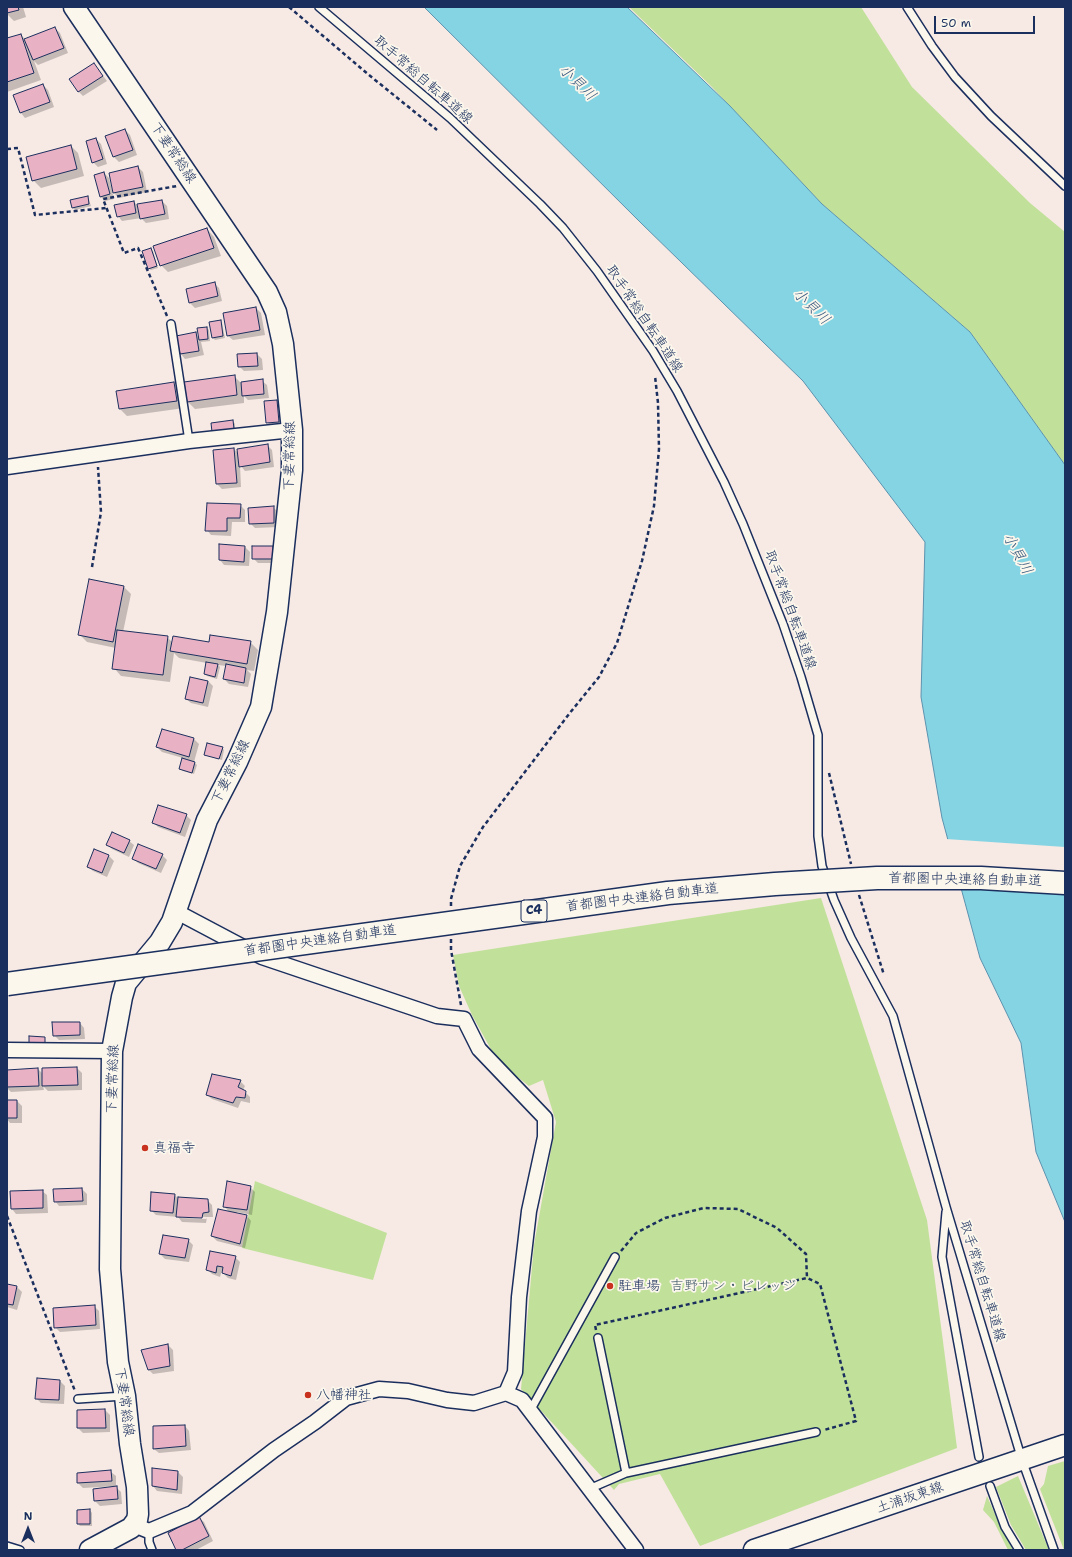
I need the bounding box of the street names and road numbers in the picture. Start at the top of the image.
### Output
street label: 取手常総自転車道線 [370,32,476,128]
street label: 下妻常総線 [146,119,200,187]
street label: 取手常総自転車道線 [602,262,686,376]
street label: 下妻常総線 [281,421,299,491]
street label: 取手常総自転車道線 [761,548,819,672]
street label: 下妻常総線 [208,737,254,807]
street label: 首都圏中央連絡自動車道 [888,870,1042,890]
street label: 首都圏中央連絡自動車道 [565,880,719,916]
road number: C4 [521,900,547,922]
street label: 首都圏中央連絡自動車道 [243,922,397,960]
street label: 下妻常総線 [103,1044,123,1114]
street label: 取手常総自転車道線 [956,1218,1008,1344]
street label: 下妻常総線 [111,1366,137,1438]
street label: 土浦坂東線 [874,1479,946,1517]

